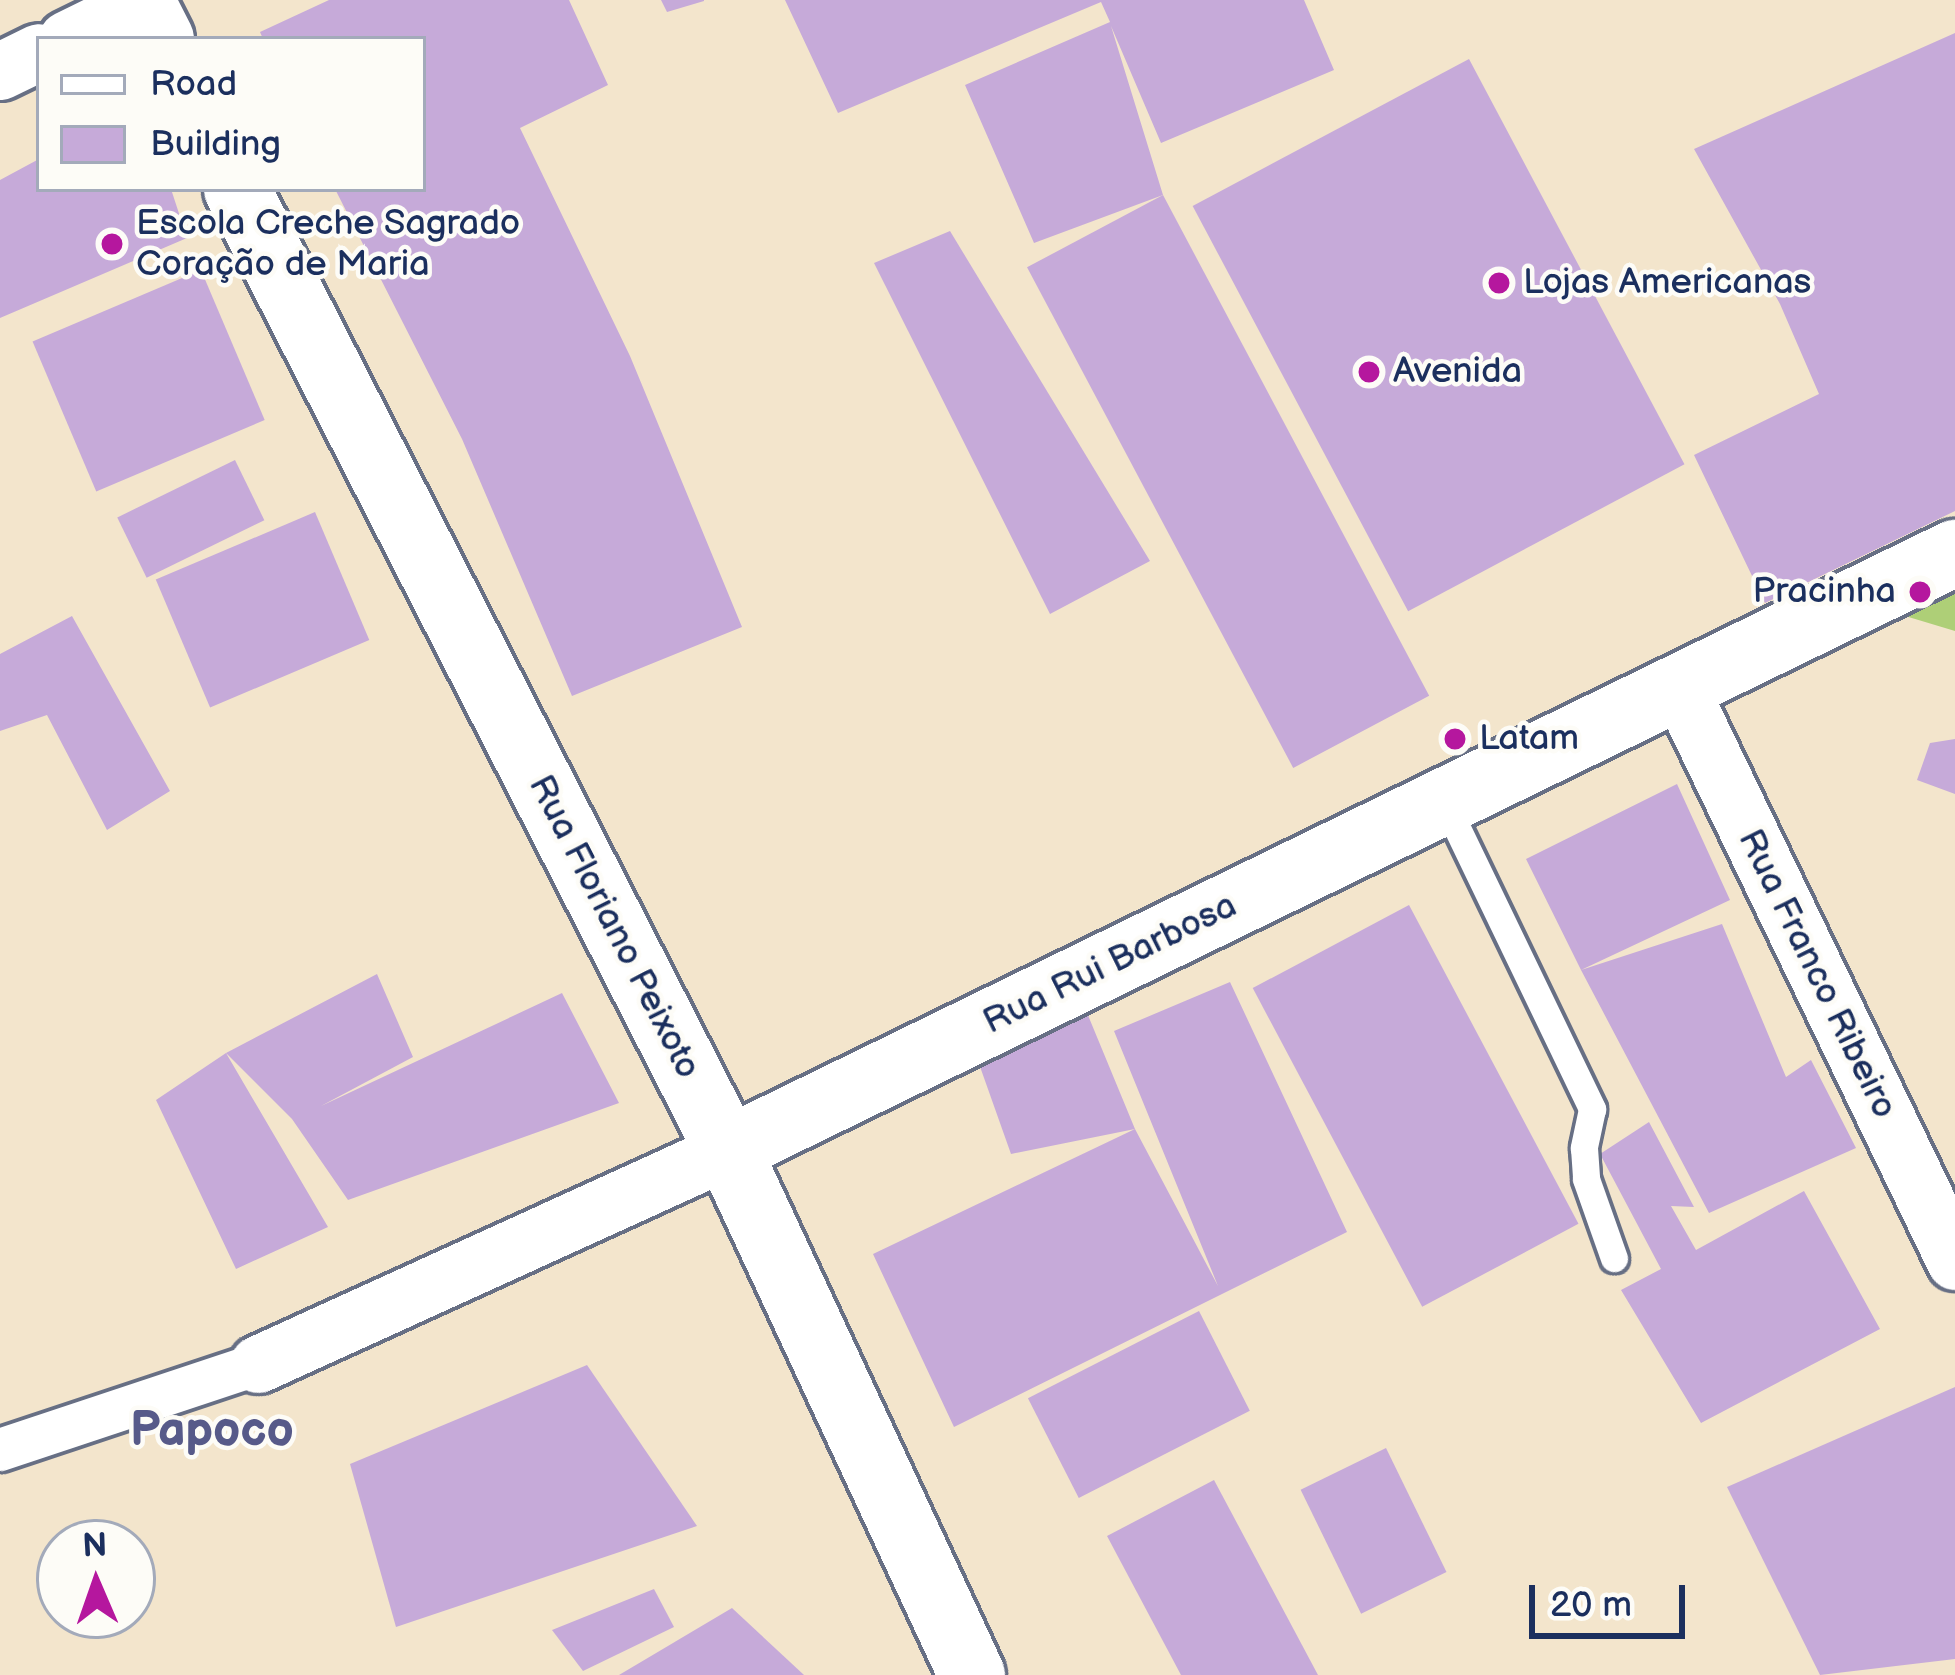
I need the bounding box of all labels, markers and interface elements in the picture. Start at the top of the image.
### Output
legend [36,36,426,192]
text: Road [150,63,237,106]
text: Building [150,123,281,166]
place label: Escola Creche Sagrado Coração de Maria [136,201,521,286]
marker: Escola Creche Sagrado Coração de Maria [99,231,125,257]
place label: Lojas Americanas [1523,261,1811,305]
marker: Lojas Americanas [1486,270,1512,296]
place label: Avenida [1393,350,1522,394]
marker: Avenida [1356,359,1382,385]
place label: Pracinha [1753,570,1896,614]
marker: Pracinha [1907,579,1933,605]
place label: Latam [1479,717,1579,761]
marker: Latam [1442,726,1468,752]
street label: Rua Floriano Peixoto [519,768,709,1086]
street label: Rua Franco Ribeiro [1728,822,1906,1126]
street label: Rua Rui Barbosa [976,884,1244,1044]
district label: Papoco [130,1402,294,1460]
north arrow [36,1519,156,1639]
text: N [82,1526,108,1566]
scale bar [1535,1561,1691,1635]
text: 20 m [1550,1584,1632,1627]

